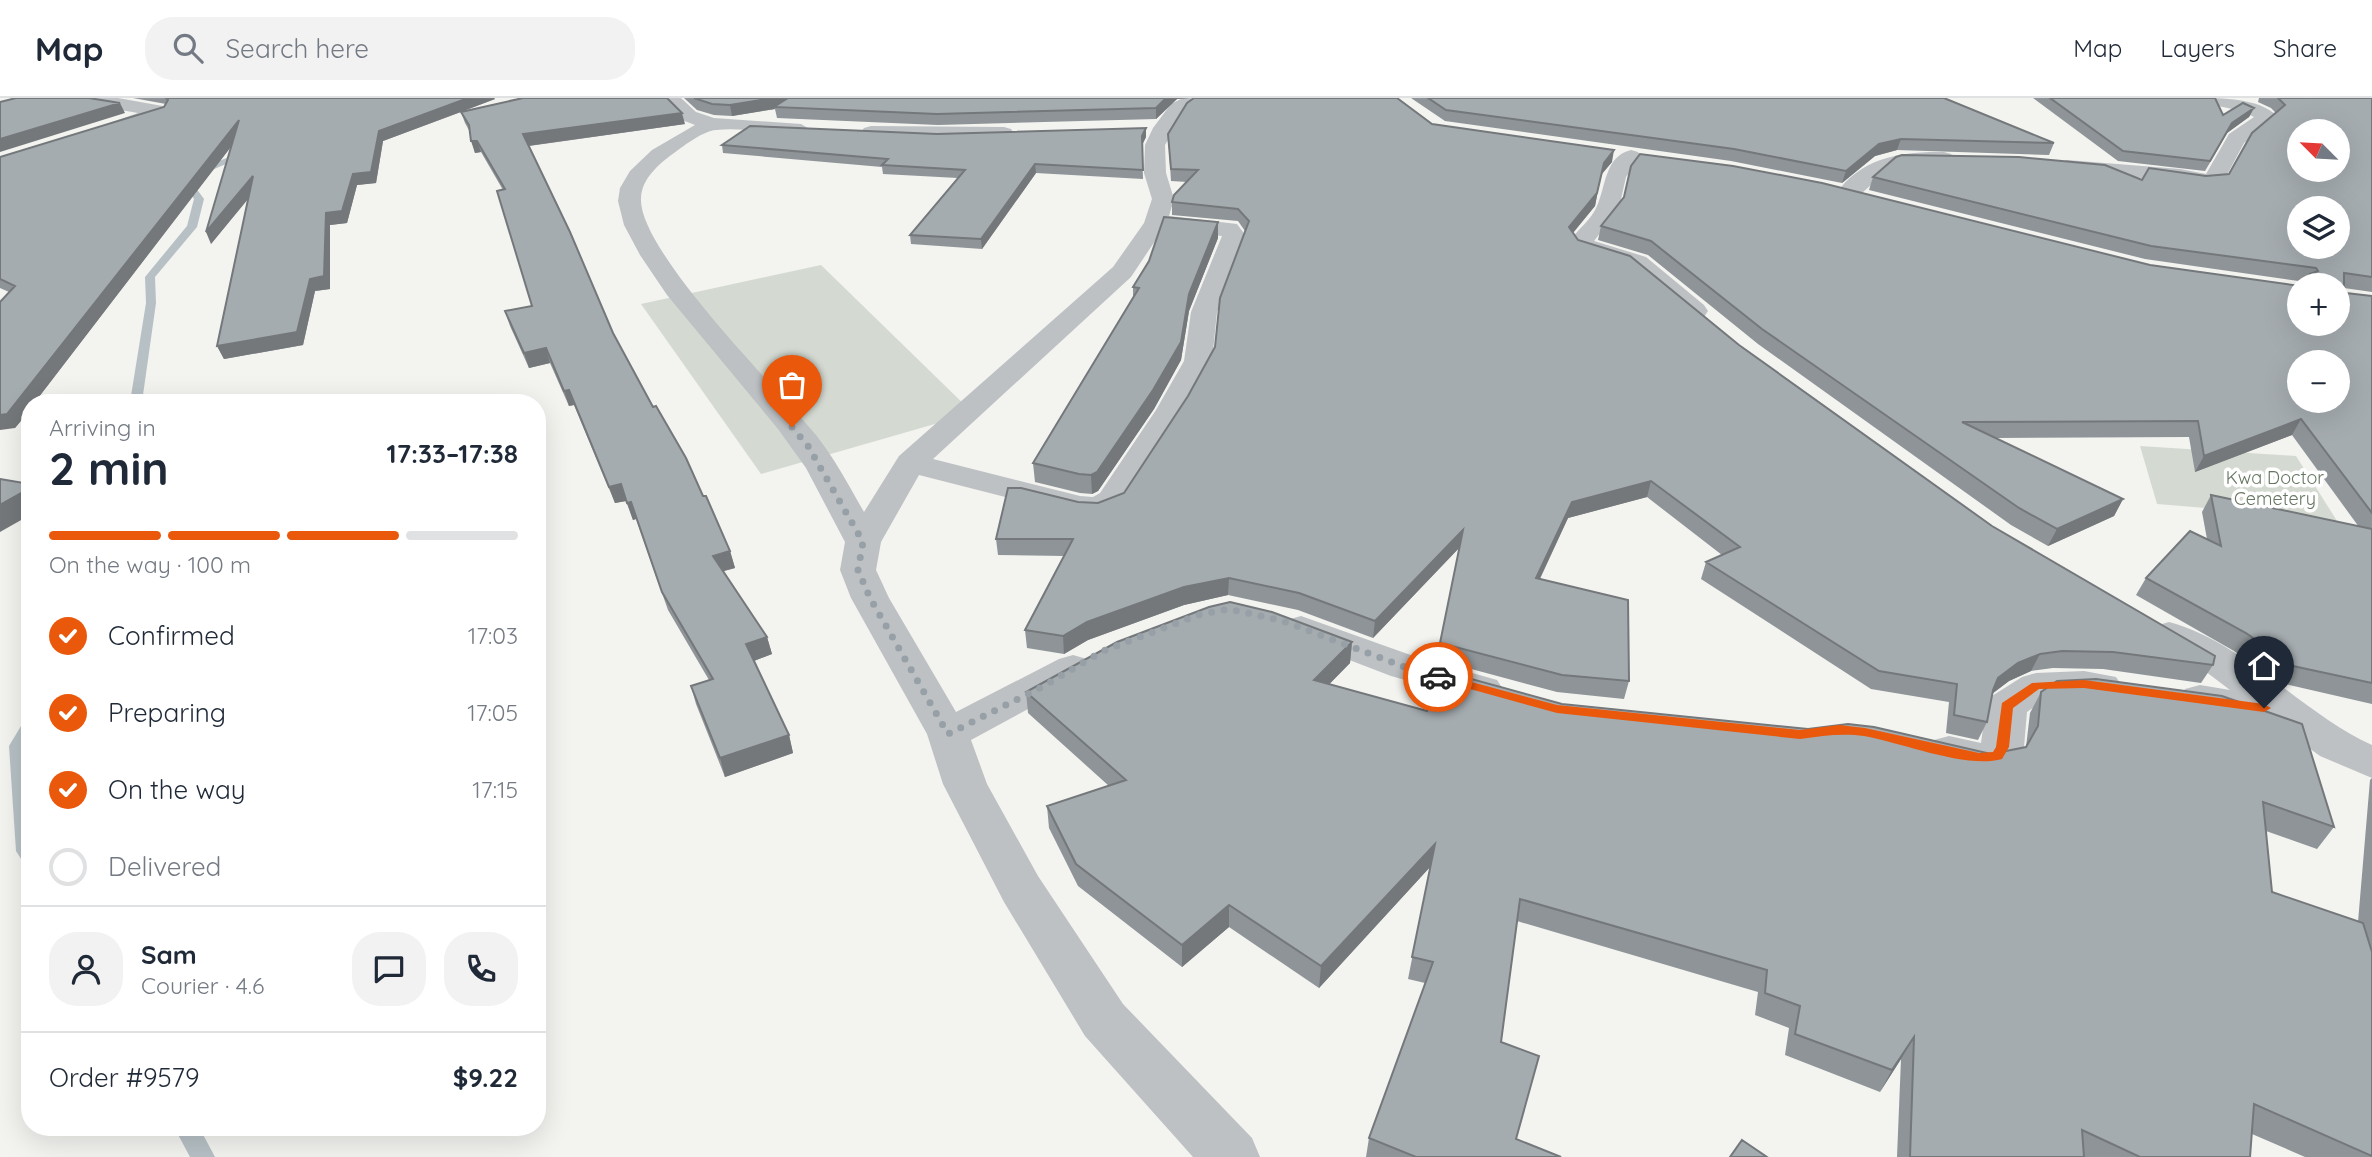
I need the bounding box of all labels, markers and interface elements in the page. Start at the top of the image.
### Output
search box [145,17,635,80]
text: Map [35,28,103,69]
icon: search [169,29,207,67]
text: Search here [225,32,369,65]
text: Map [2073,33,2122,63]
text: Layers [2160,33,2235,63]
text: Share [2273,33,2337,63]
north arrow [2287,119,2350,182]
map controls [2287,119,2350,413]
button: layers [2287,196,2350,259]
button: + [2287,273,2350,336]
button: − [2287,350,2350,413]
pin [762,355,822,427]
icon: bag [773,366,811,404]
text: Arriving in [49,413,156,442]
text: 17:33–17:38 [387,437,518,470]
text: 2 min [49,439,169,497]
park label: Kwa Doctor Cemetery [2226,466,2324,510]
text: On the way · 100 m [49,550,251,579]
icon: check [49,617,87,655]
text: Confirmed [108,619,235,652]
text: 17:03 [468,621,518,650]
pin [2234,636,2294,708]
courier [1403,642,1473,712]
icon: home [2245,647,2283,685]
icon: car [1419,658,1457,696]
icon: check [49,694,87,732]
text: Preparing [108,696,226,729]
text: 17:05 [467,698,518,727]
icon: check [49,771,87,809]
text: On the way [108,773,246,806]
text: 17:15 [472,775,518,804]
text: Delivered [108,850,221,883]
button: person [49,932,123,1006]
button: chat [352,932,426,1006]
button: phone [444,932,518,1006]
text: Sam [141,938,197,971]
text: Courier · 4.6 [141,971,264,1000]
text: Order #9579 [49,1061,199,1094]
text: $9.22 [453,1061,518,1094]

